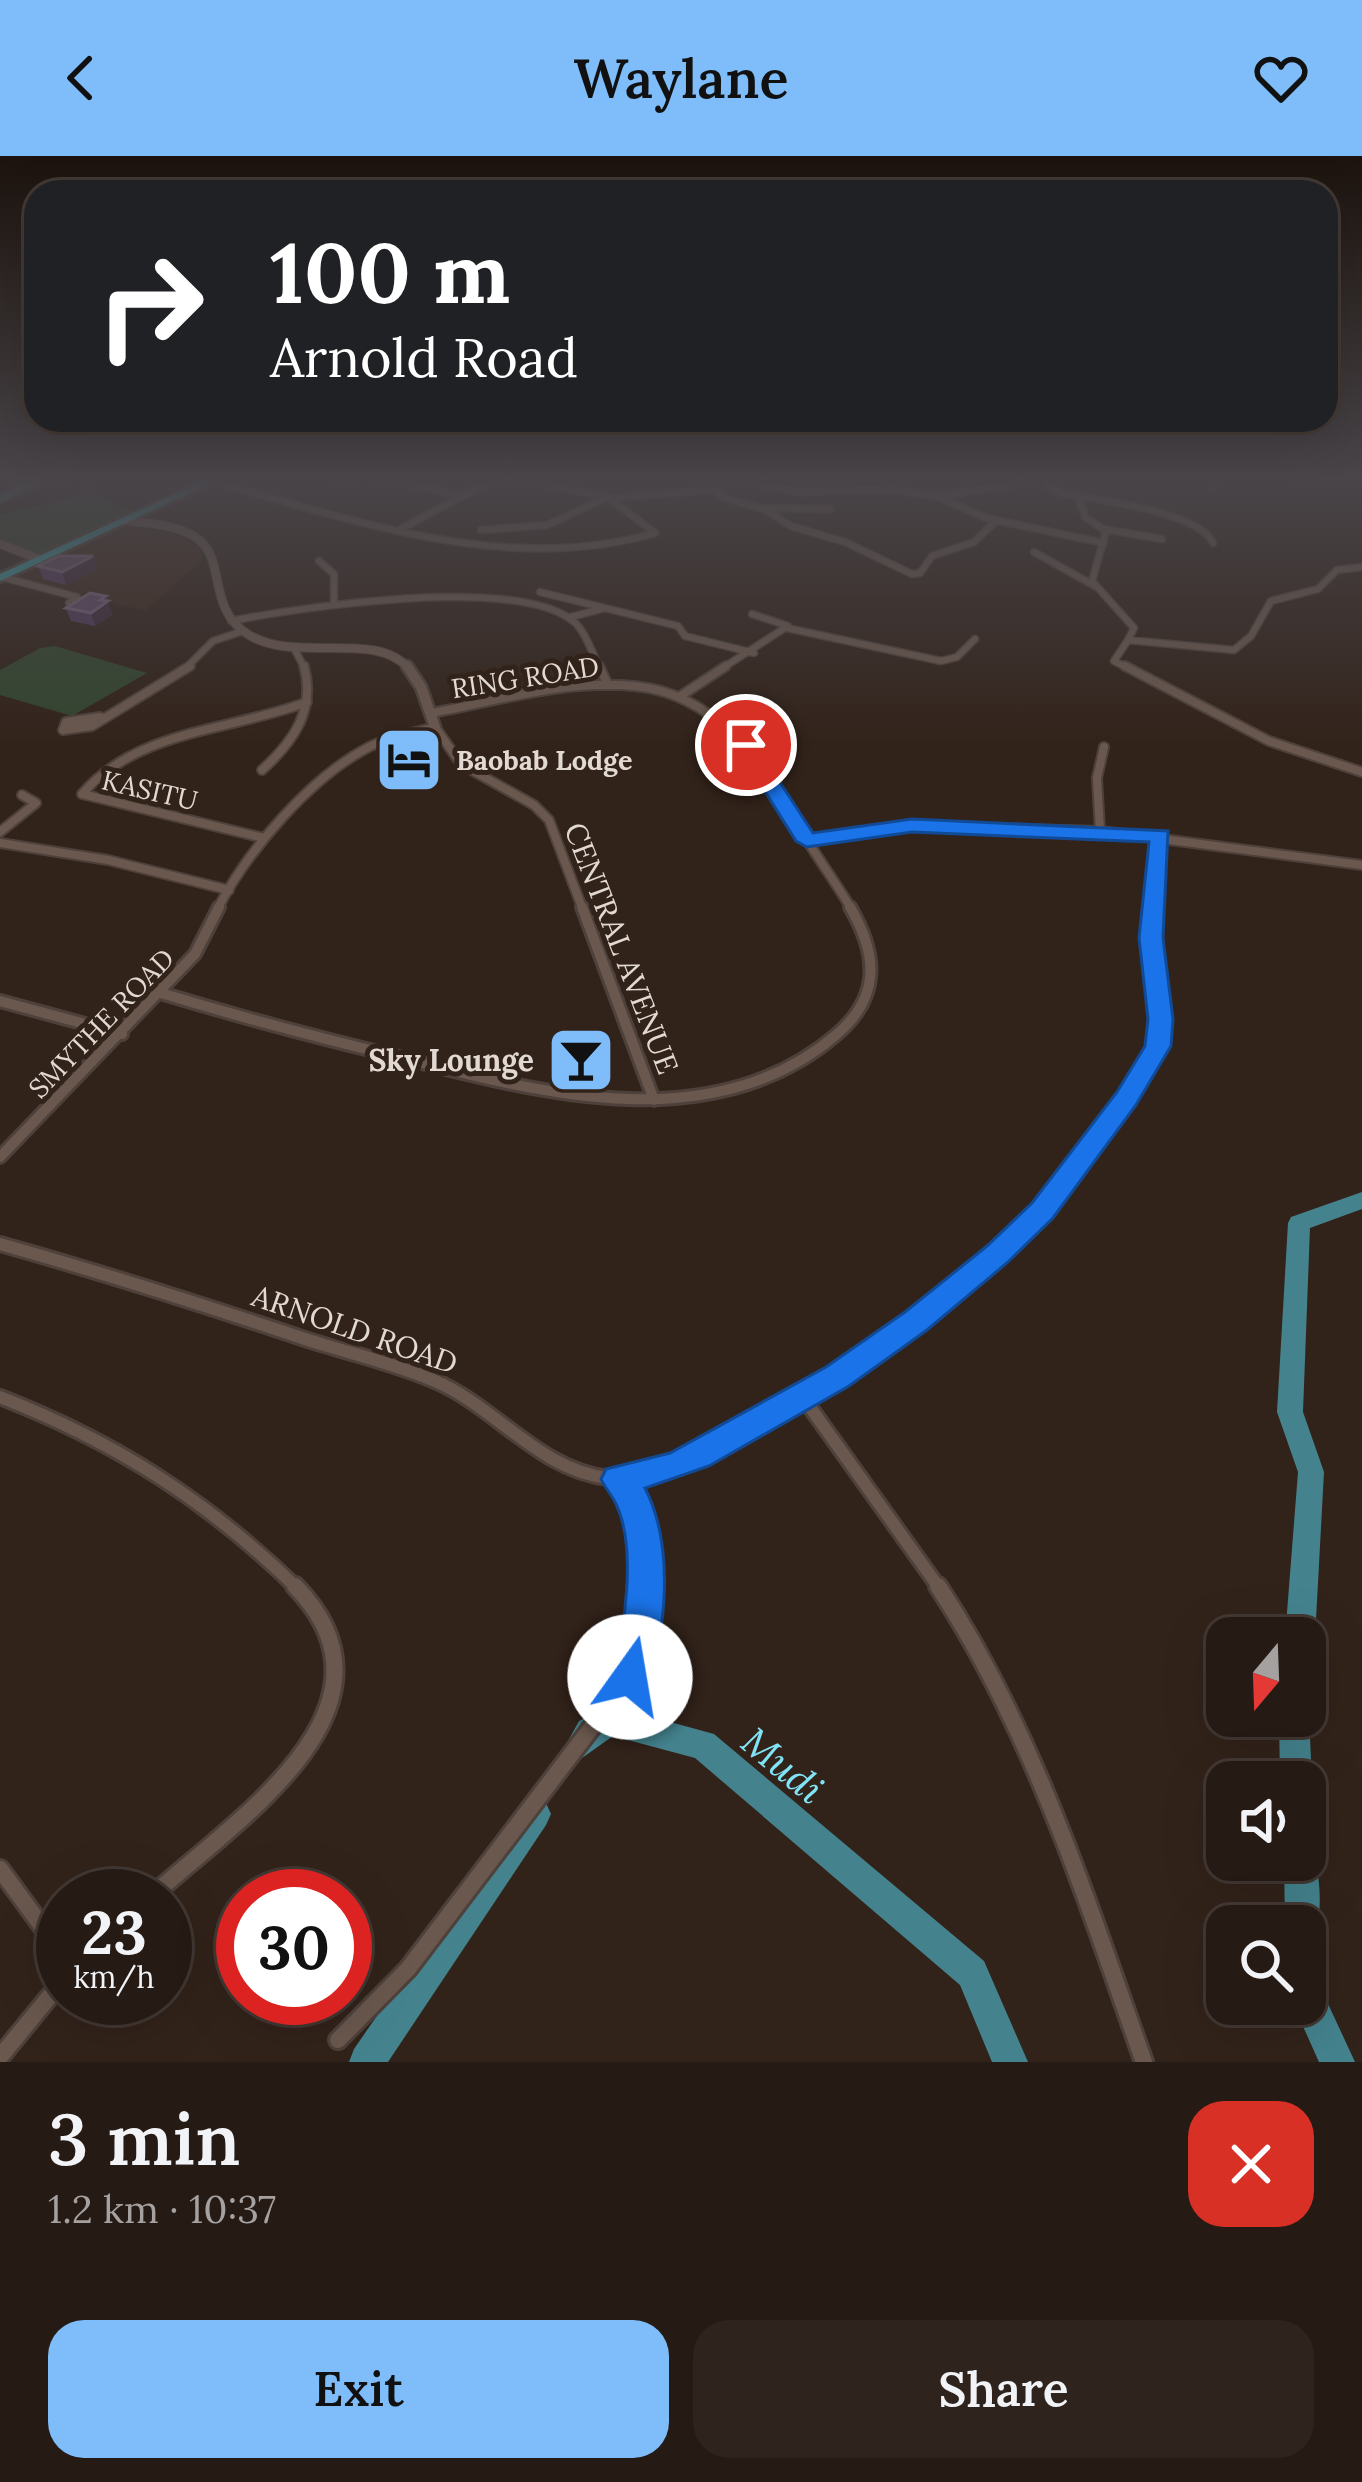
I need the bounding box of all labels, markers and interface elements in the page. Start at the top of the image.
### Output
text: Waylane [574,44,789,113]
icon: back [48,45,114,111]
icon: heart [1248,45,1314,111]
text: 100 m [270,218,510,326]
icon: right [72,228,228,384]
text: Arnold Road [270,323,578,392]
street label: RING ROAD [449,649,601,705]
pin [695,694,797,796]
icon: arrive [713,712,779,778]
hotel icon: Baobab Lodge [374,725,444,795]
place label: Baobab Lodge [456,743,632,777]
street label: KASITU [99,762,201,818]
street label: CENTRAL AVENUE [557,817,687,1079]
street label: SMYTHE ROAD [21,941,181,1105]
bar icon: Sky Lounge [546,1025,616,1095]
place label: Sky Lounge [369,1041,534,1080]
street label: ARNOLD ROAD [246,1276,463,1382]
position arrow [567,1614,693,1740]
north arrow [1206,1617,1326,1737]
map controls [1206,1617,1326,2025]
water label: Mudi [731,1716,835,1814]
button: sound [1206,1761,1326,1881]
speed limit sign: 30 [216,1869,372,2025]
text: 23 [81,1894,147,1970]
button: search [1206,1905,1326,2025]
text: km/h [73,1958,155,1996]
text: 3 min [48,2093,240,2185]
button: close [1188,2101,1314,2227]
text: 1.2 km · 10:37 [48,2184,276,2234]
button: Exit [48,2320,669,2458]
button: Share [693,2320,1314,2458]

